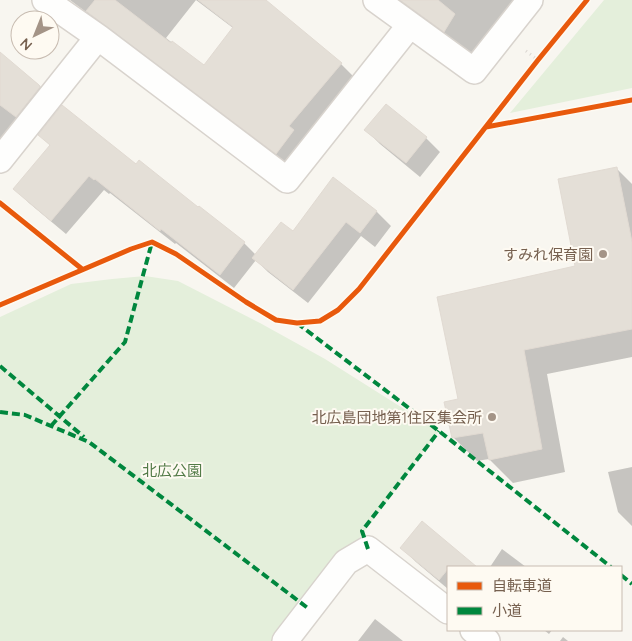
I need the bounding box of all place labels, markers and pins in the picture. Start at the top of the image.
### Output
place label: すみれ保育園 [503,245,593,264]
marker: すみれ保育園 [597,248,609,260]
place label: 北広島団地第1住区集会所 [311,408,482,427]
marker: 北広島団地第1住区集会所 [486,411,498,423]

